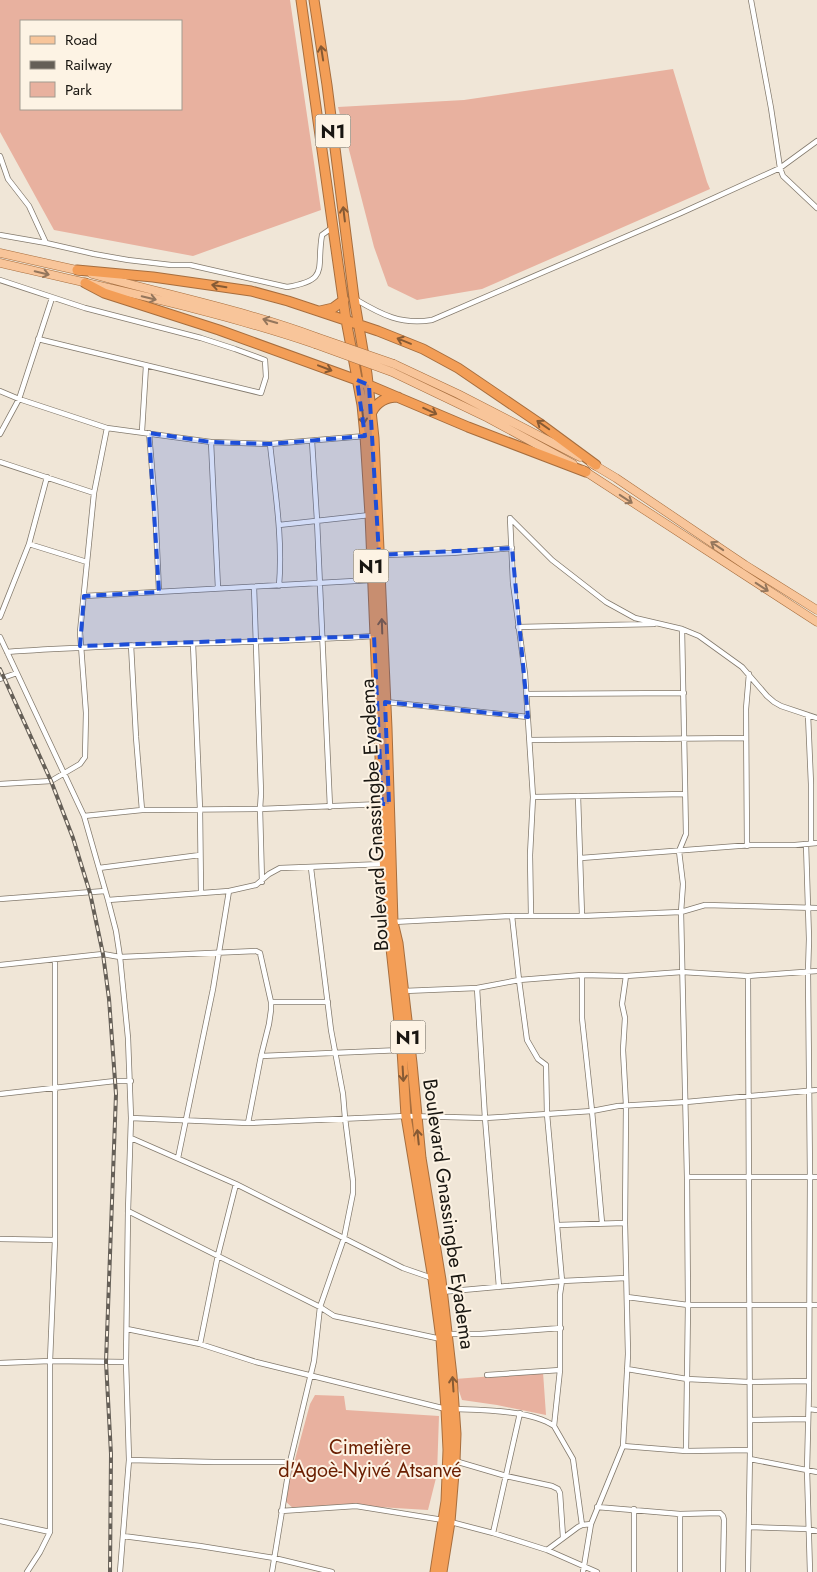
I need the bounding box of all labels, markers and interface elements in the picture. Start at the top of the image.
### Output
legend [20,20,182,110]
text: Road [65,29,97,51]
one-way arrow [317,46,327,62]
text: Railway [65,54,112,76]
text: Park [65,79,92,101]
road number: N1 [316,114,350,148]
one-way arrow [339,207,349,223]
one-way arrow [34,269,50,278]
one-way arrow [211,280,227,290]
one-way arrow [141,294,157,303]
one-way arrow [262,315,278,325]
one-way arrow [397,336,412,346]
one-way arrow [317,364,332,373]
one-way arrow [422,406,437,416]
one-way arrow [358,409,368,425]
one-way arrow [536,420,550,431]
one-way arrow [619,493,633,504]
one-way arrow [711,541,725,551]
road number: N1 [354,550,388,582]
one-way arrow [755,583,769,593]
one-way arrow [378,618,387,634]
street label: Boulevard Gnassingbe Eyadema [353,678,396,952]
road number: N1 [390,1020,426,1054]
one-way arrow [399,1066,408,1082]
street label: Boulevard Gnassingbe Eyadema [415,1077,482,1351]
one-way arrow [413,1129,423,1145]
one-way arrow [448,1377,457,1393]
park label: Cimetière d'Agoè-Nyivé Atsanvé [278,1433,462,1485]

